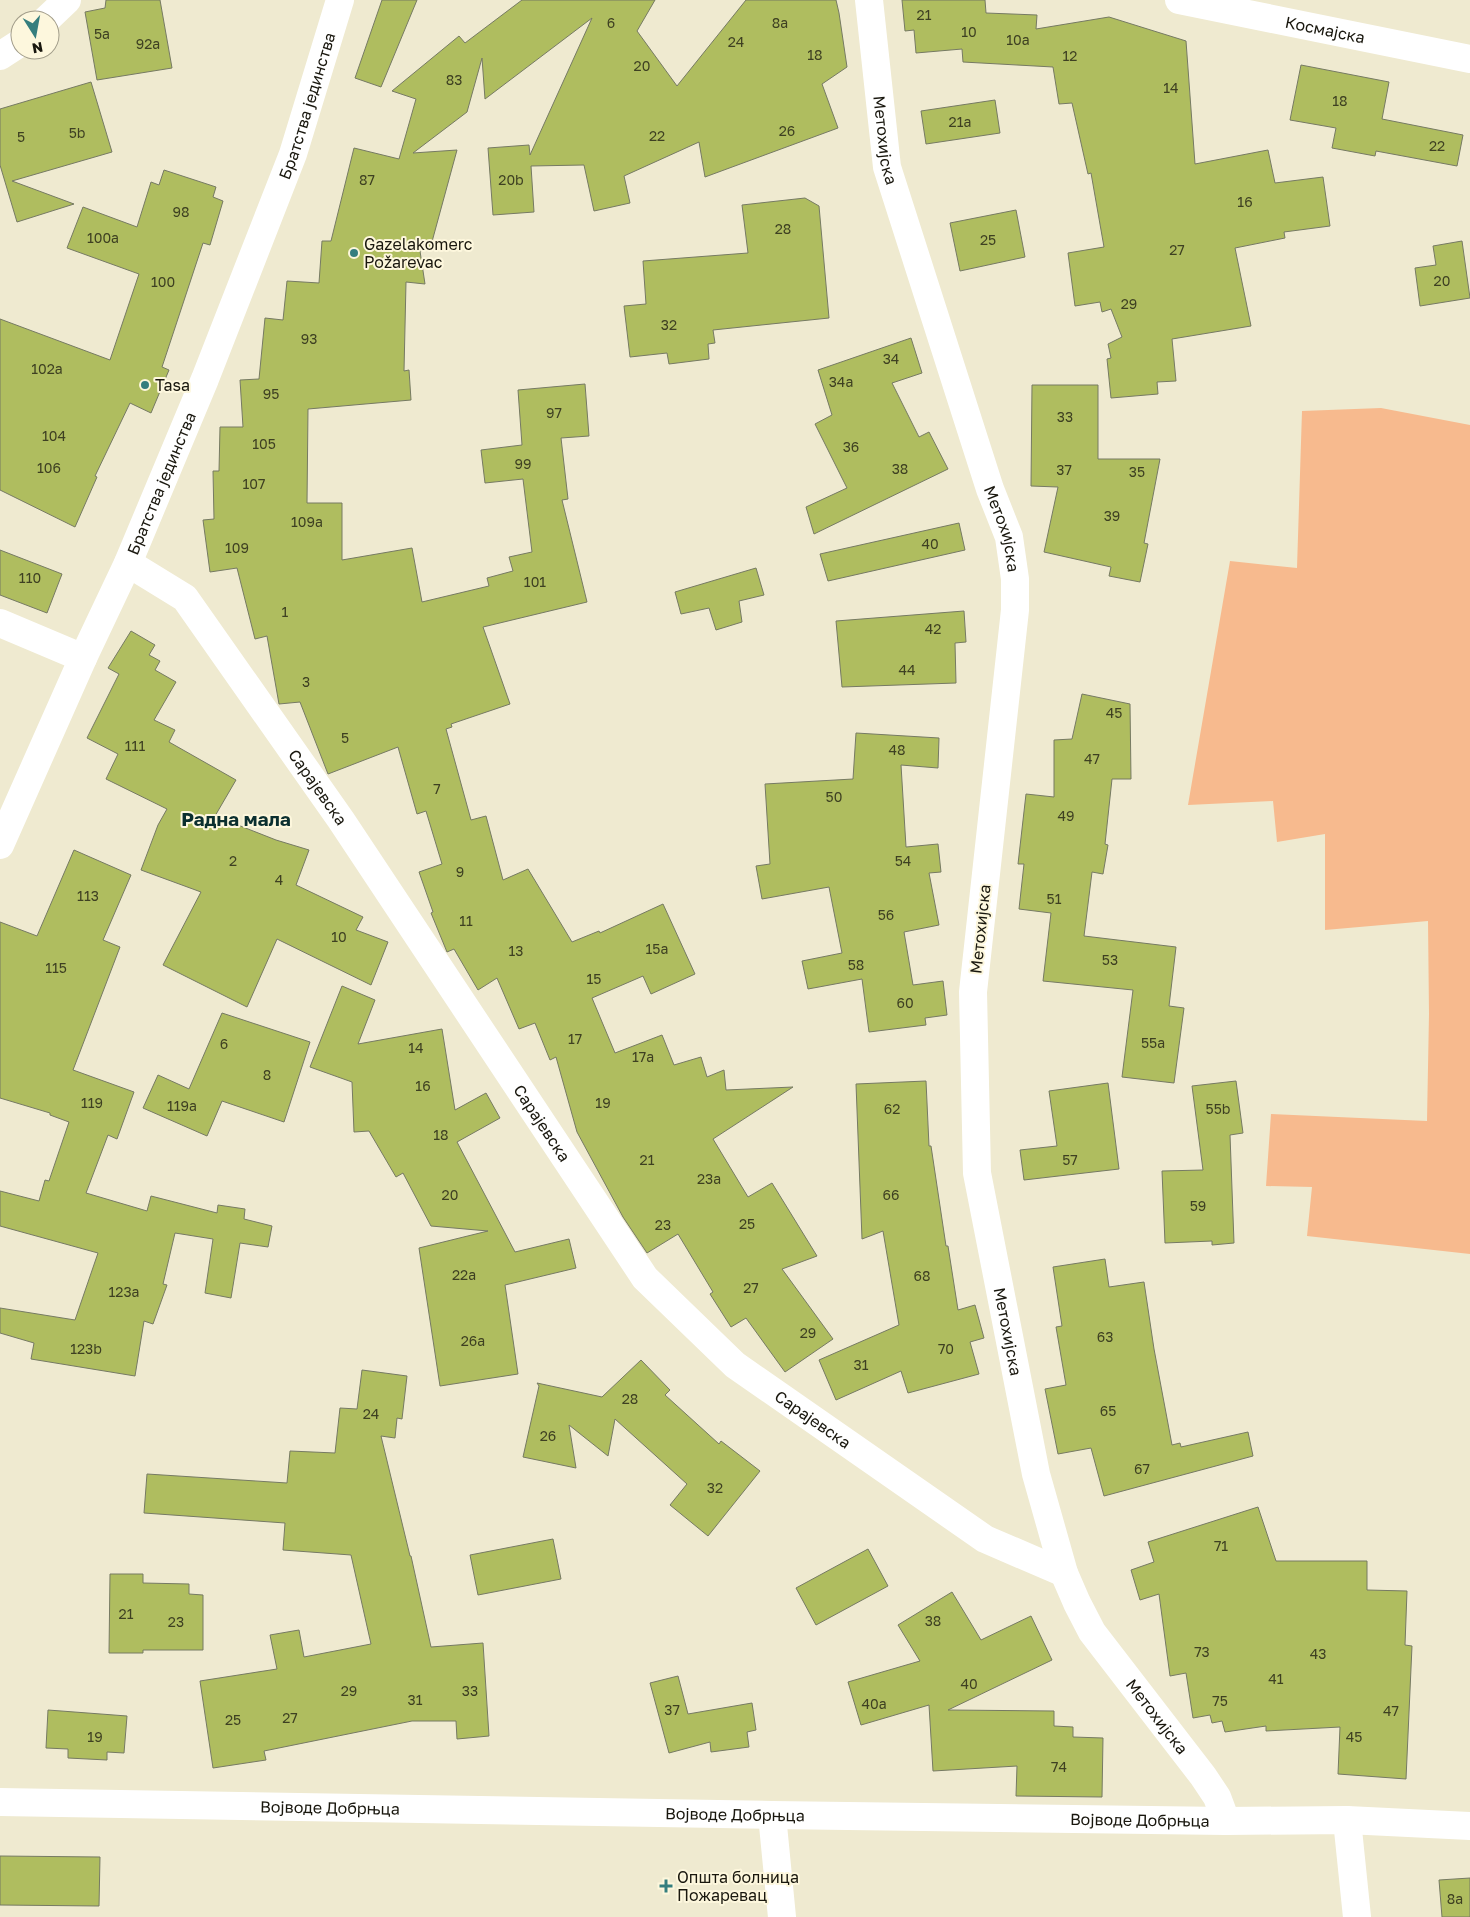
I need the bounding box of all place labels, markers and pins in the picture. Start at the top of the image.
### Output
place label: Gazelakomerc Požarevac [364,234,473,272]
marker: Gazelakomerc Požarevac [348,247,360,259]
place label: Tasa [155,375,190,395]
marker: Tasa [139,379,151,391]
place label: Општа болница Пожаревац [677,1867,799,1905]
marker: Општа болница Пожаревац [659,1879,673,1893]

